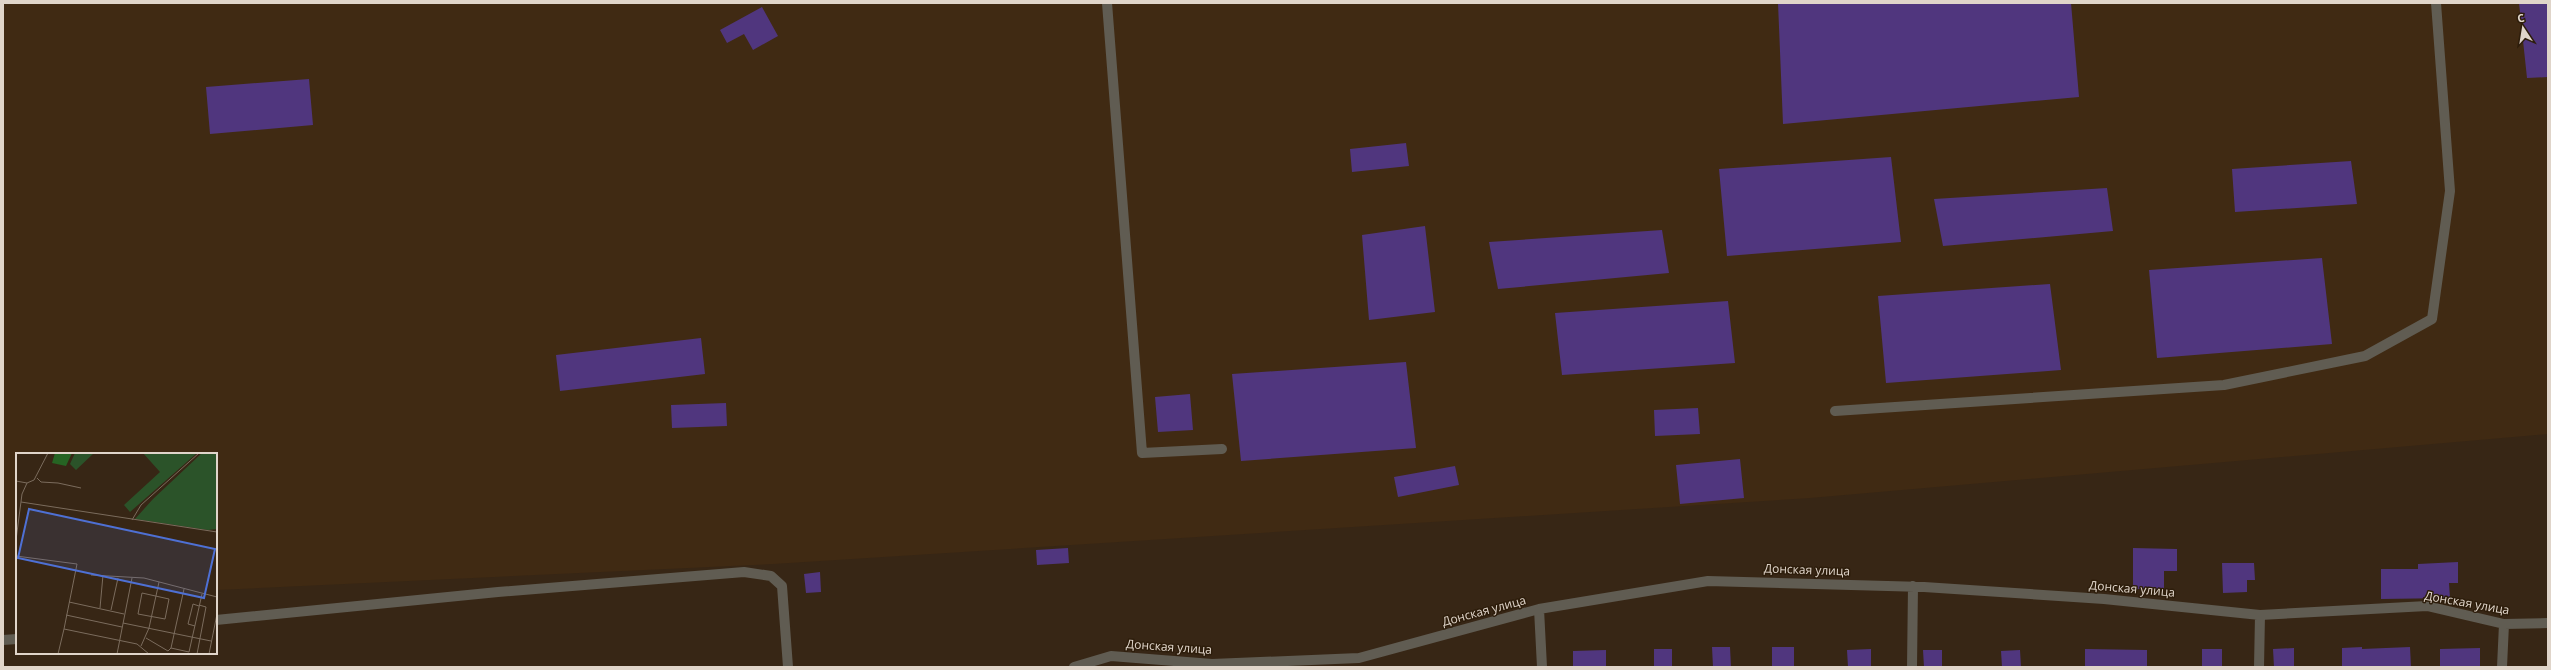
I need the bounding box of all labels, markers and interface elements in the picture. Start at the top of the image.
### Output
north arrow [2503,8,2543,48]
text: С [2516,10,2526,26]
inset map [16,453,217,654]
street label: Донская улица [1764,560,1850,579]
street label: Донская улица [2088,576,2176,601]
street label: Донская улица [2423,587,2511,618]
street label: Донская улица [1440,591,1528,630]
street label: Донская улица [1125,635,1213,658]

